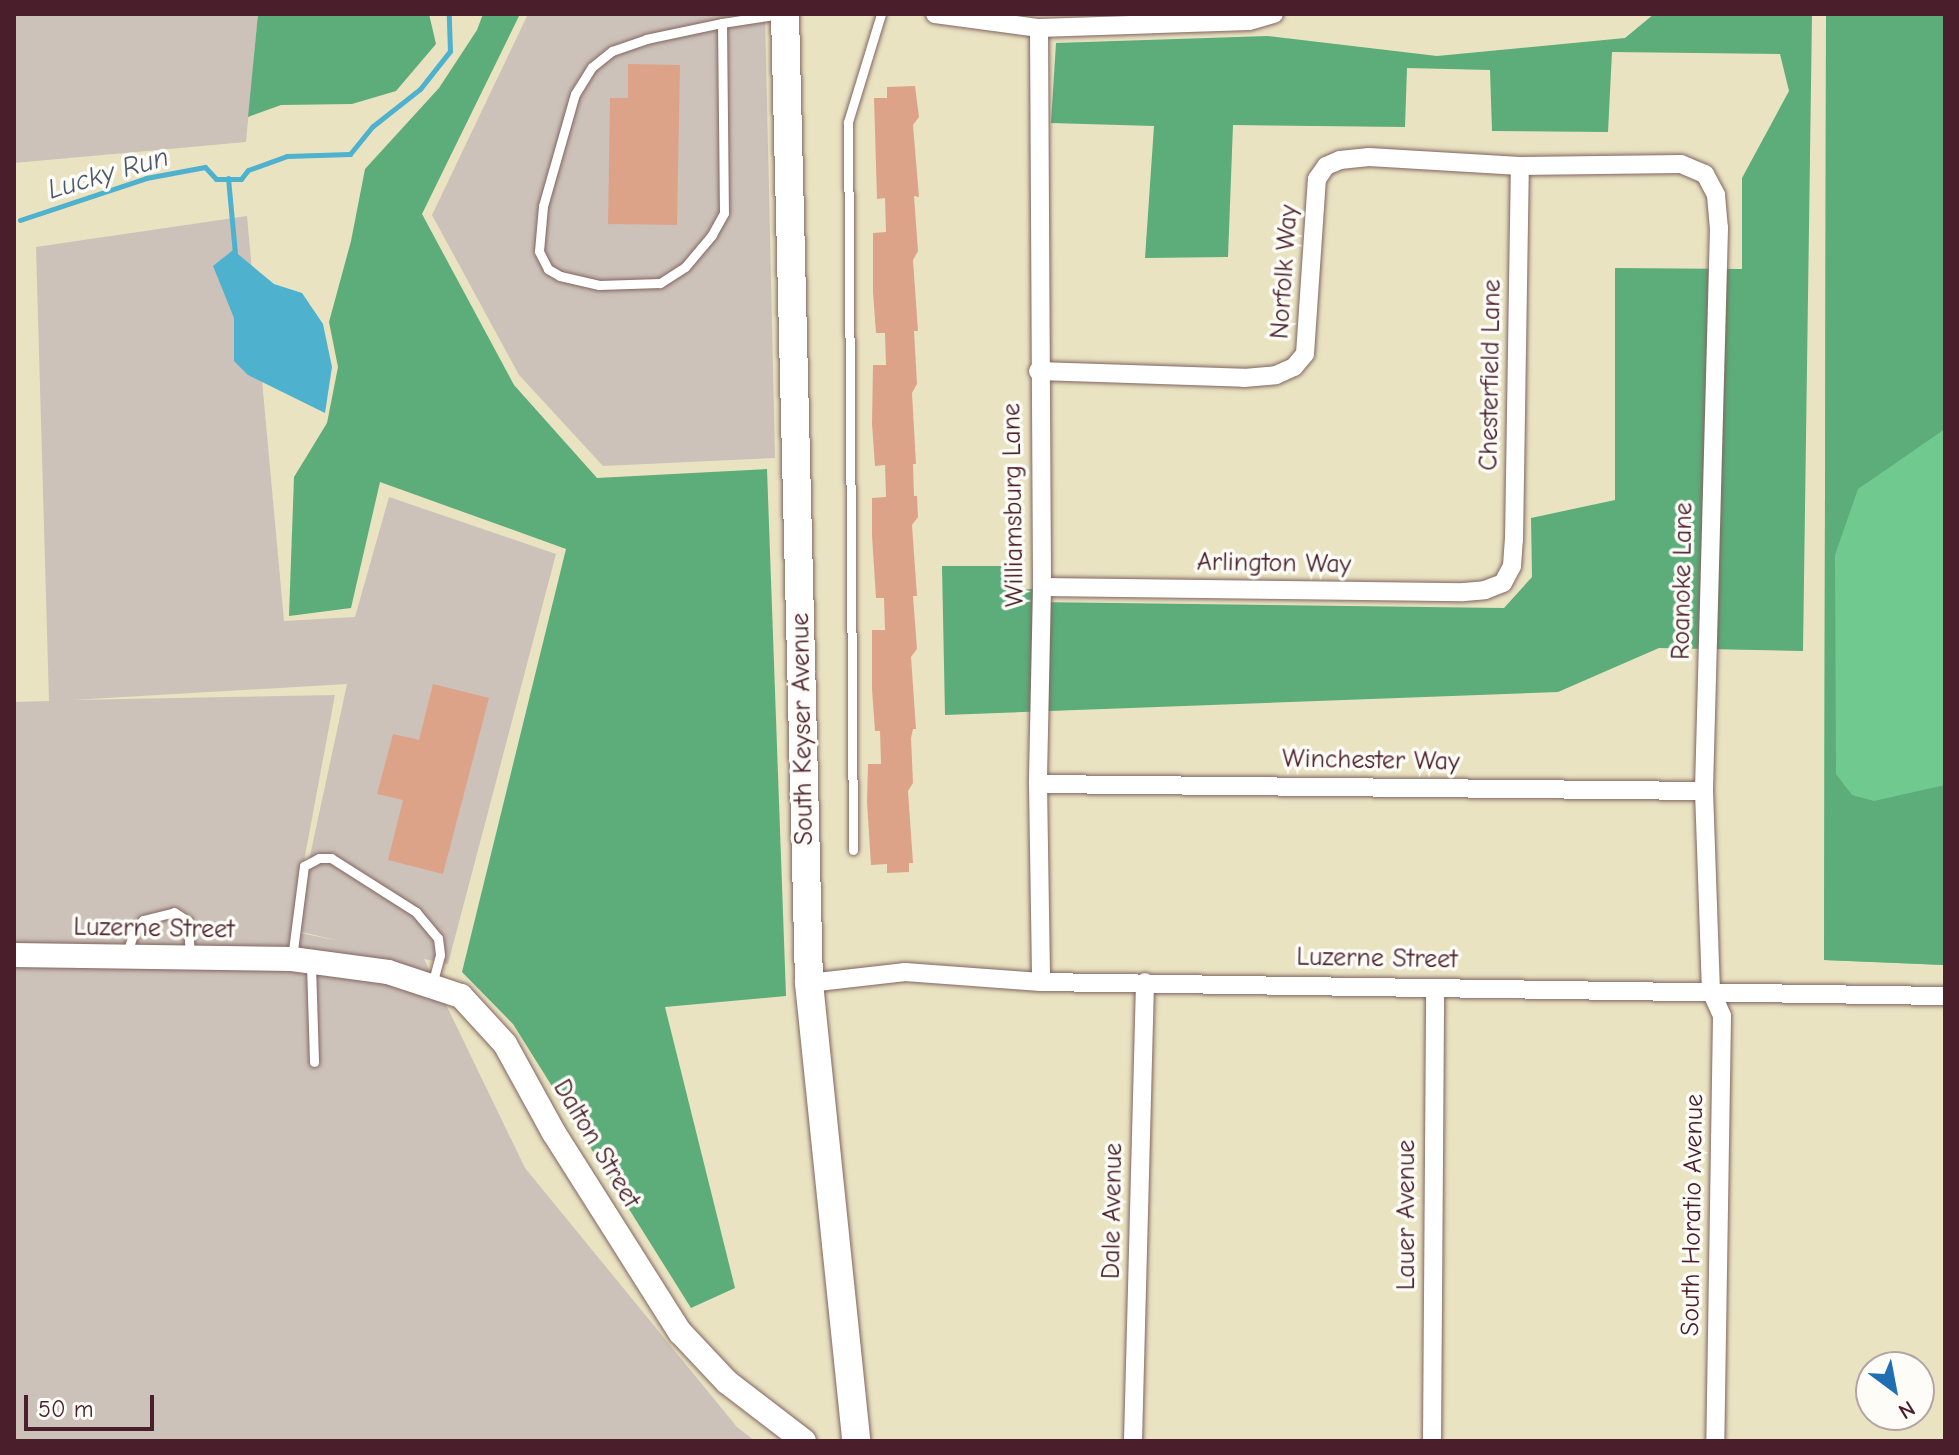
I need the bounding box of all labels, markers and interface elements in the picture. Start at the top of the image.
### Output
water label: Lucky Run [44,140,172,206]
street label: Norfolk Way [1265,204,1305,340]
street label: Chesterfield Lane [1474,279,1508,471]
street label: Williamsburg Lane [997,403,1031,607]
street label: Roanoke Lane [1666,502,1700,660]
street label: Arlington Way [1196,547,1352,581]
street label: South Keyser Avenue [785,612,821,846]
street label: Winchester Way [1282,744,1460,778]
street label: Luzerne Street [73,912,235,946]
street label: Luzerne Street [1296,942,1458,976]
street label: Dalton Street [546,1074,646,1214]
street label: South Horatio Avenue [1675,1094,1711,1336]
street label: Lauer Avenue [1391,1140,1423,1290]
street label: Dale Avenue [1096,1143,1130,1279]
north arrow [1855,1351,1935,1431]
scale bar [28,1379,158,1429]
text: 50 m [38,1395,94,1423]
text: N [1894,1395,1920,1424]

